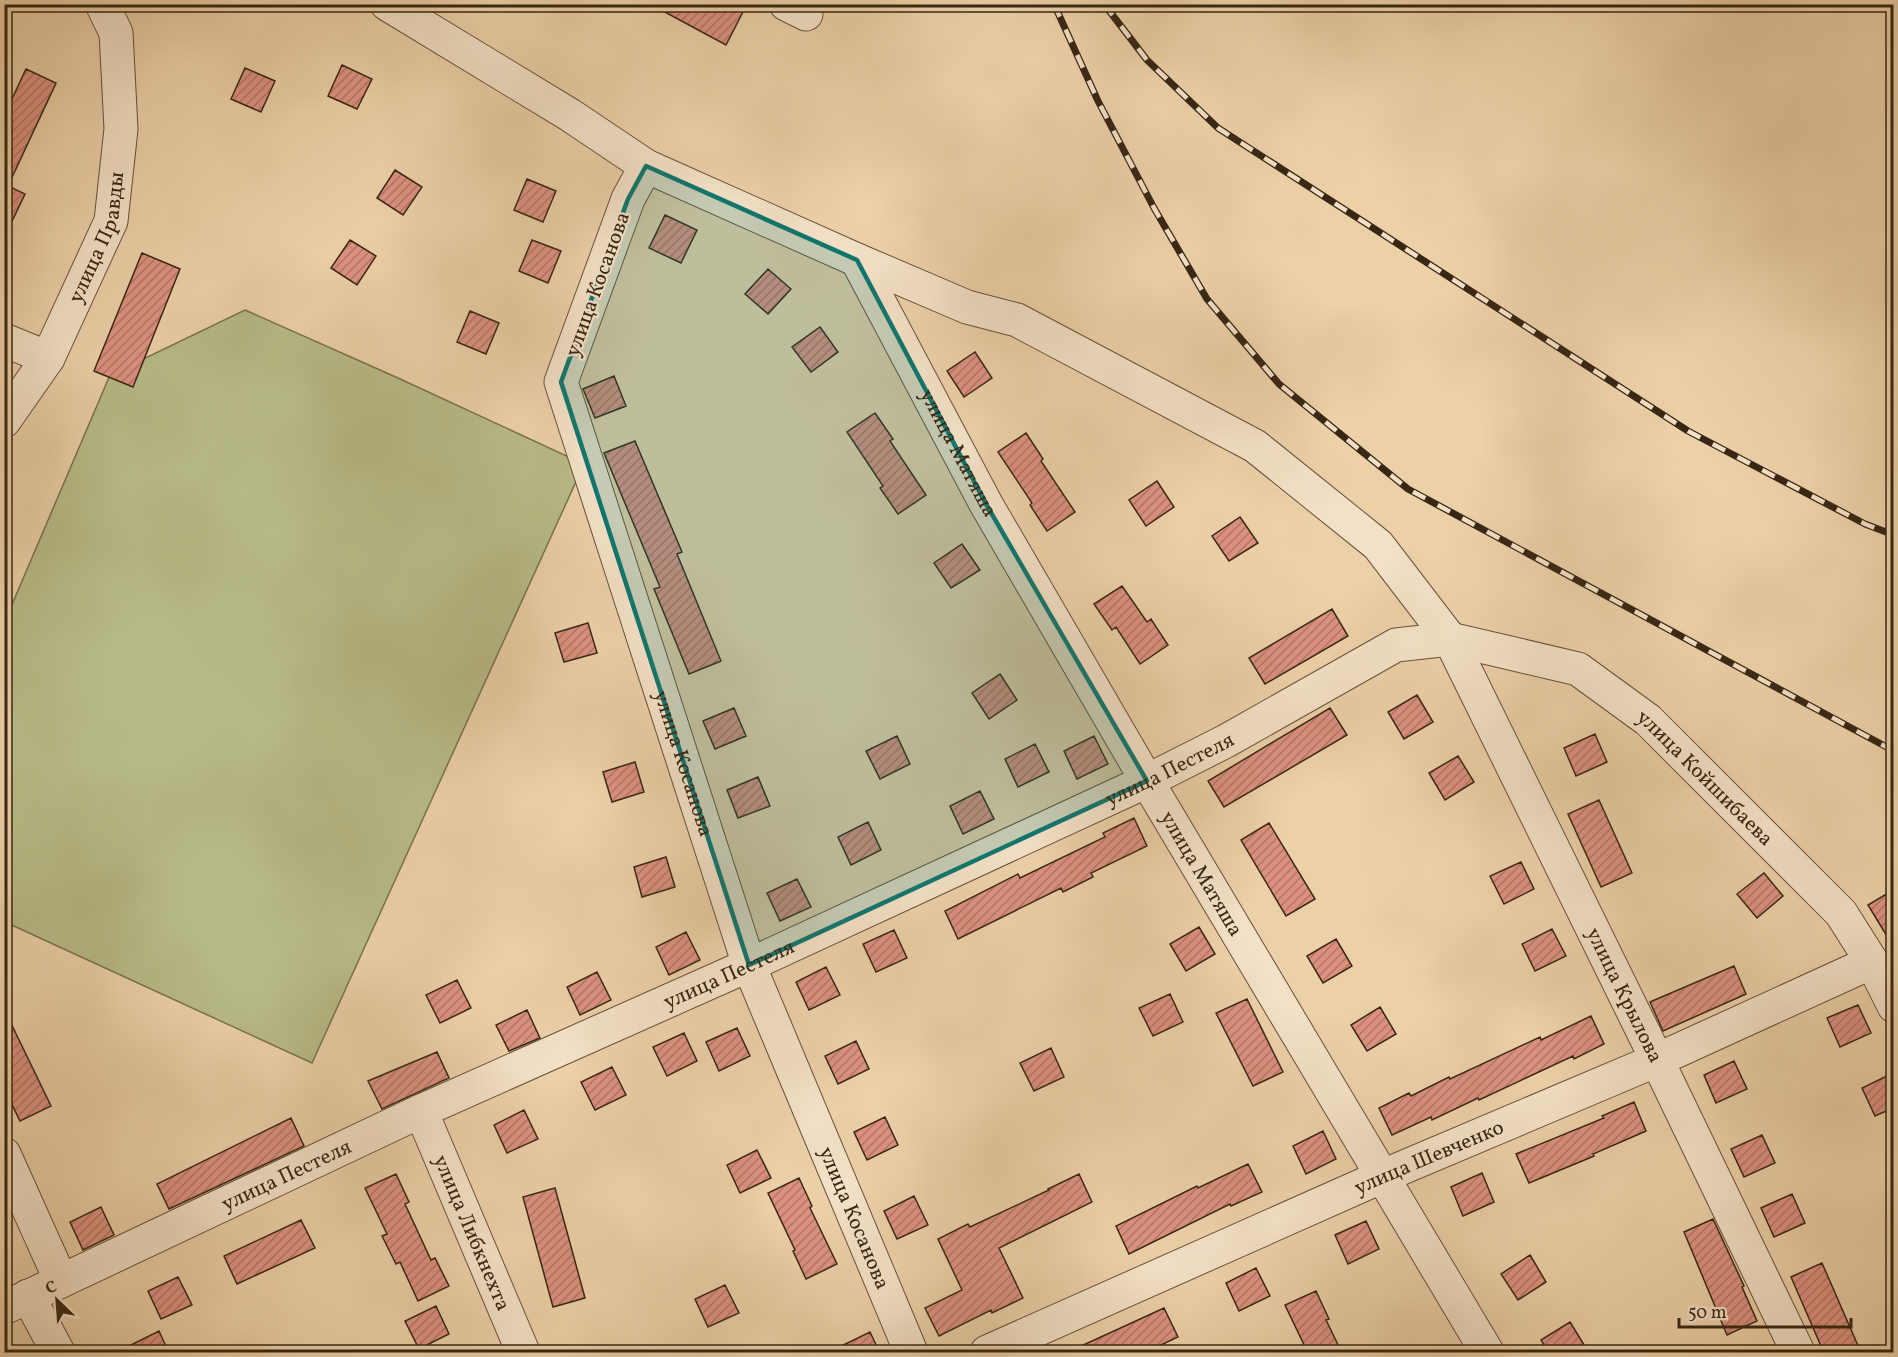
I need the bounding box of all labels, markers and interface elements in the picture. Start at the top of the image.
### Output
street label: улица Правды [62,170,132,308]
street label: улица Косанова [559,208,638,361]
street label: улица Матяша [912,384,1004,523]
street label: улица Косанова [645,687,720,841]
street label: улица Койшибаева [1630,703,1779,853]
street label: улица Пестеля [1101,726,1240,814]
street label: улица Матяша [1152,806,1249,942]
street label: улица Крылова [1578,923,1669,1068]
street label: улица Пестеля [659,933,799,1017]
street label: улица Шевченко [1350,1113,1509,1203]
street label: улица Пестеля [217,1133,357,1219]
street label: улица Косанова [811,1142,896,1294]
street label: улица Либкнехта [425,1151,517,1316]
north arrow [27,1270,87,1330]
text: С [42,1276,61,1300]
scale bar [1679,1291,1852,1329]
text: 50 m [1688,1301,1727,1326]

